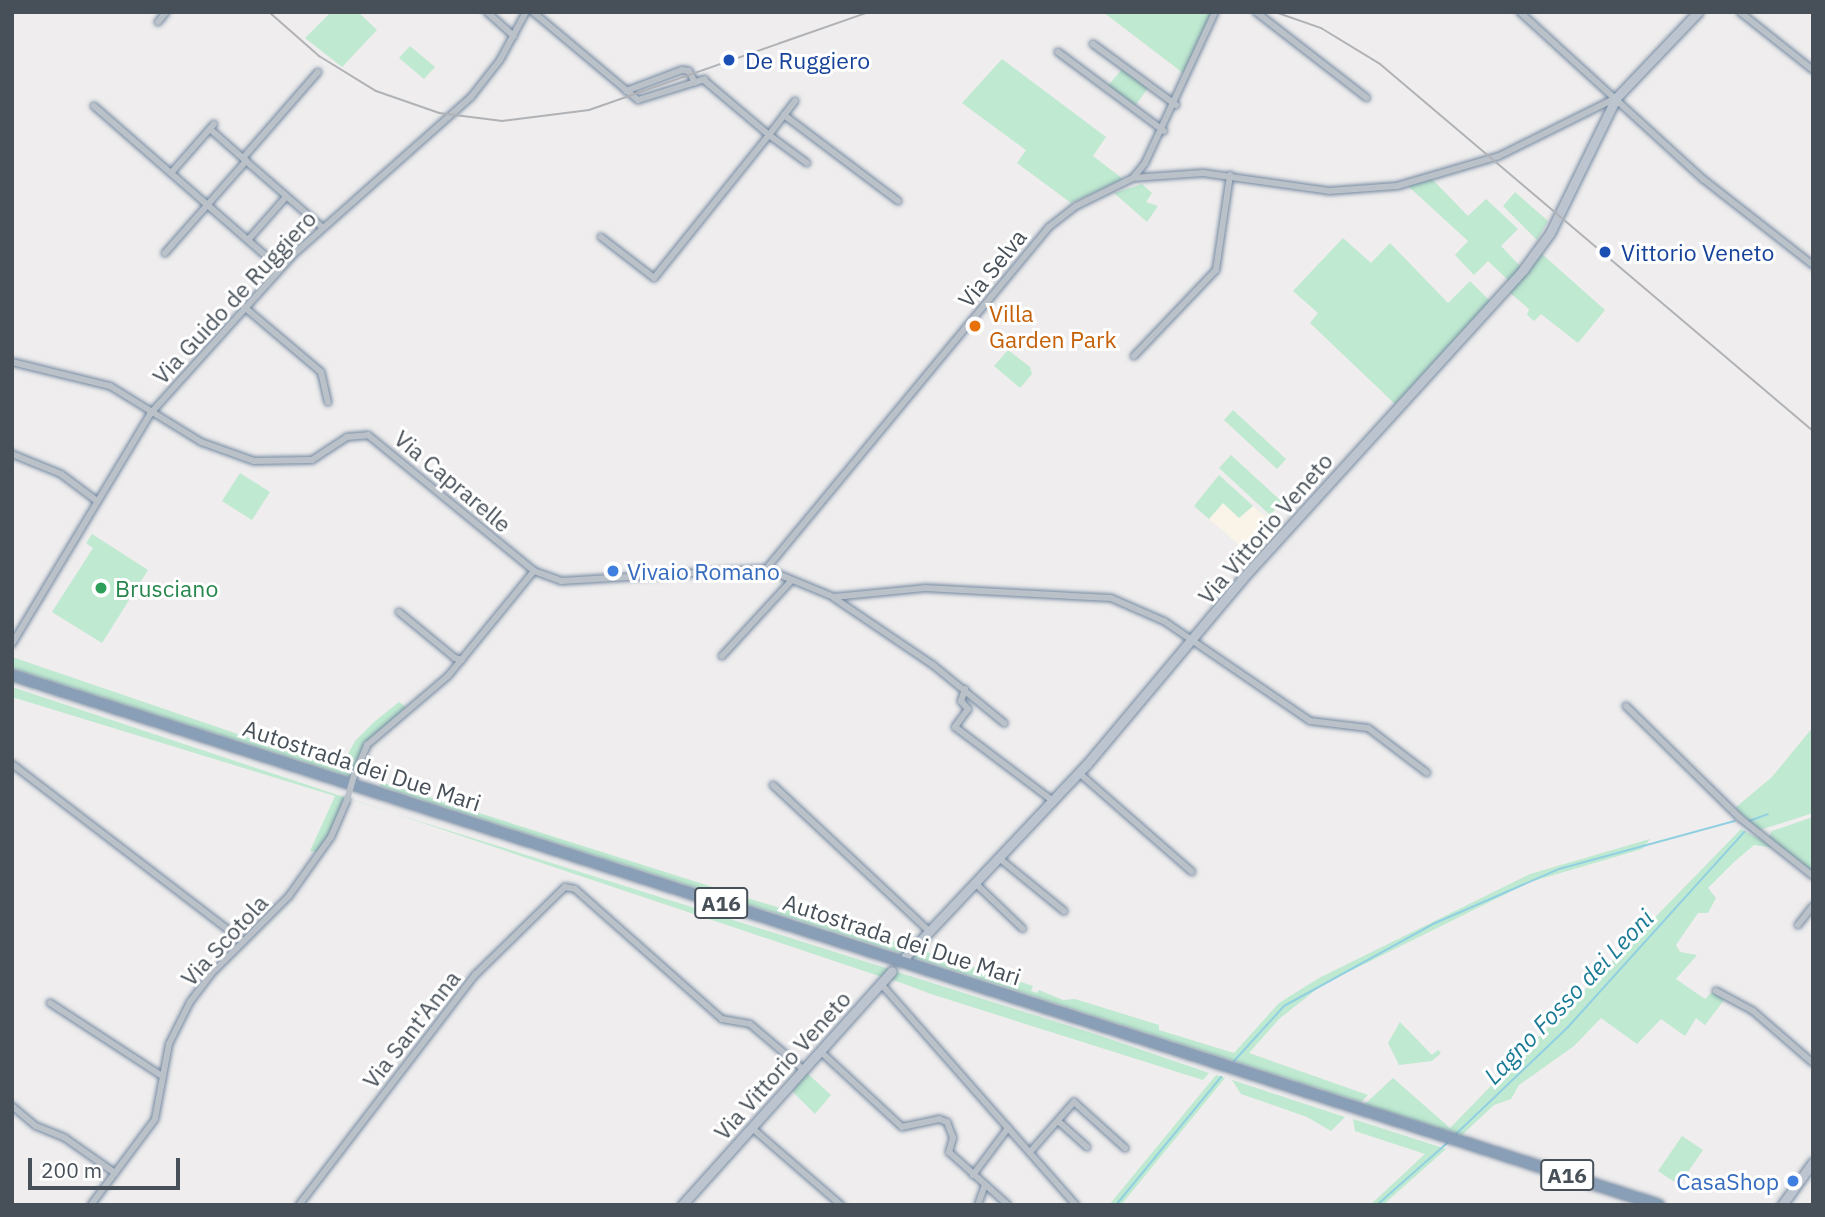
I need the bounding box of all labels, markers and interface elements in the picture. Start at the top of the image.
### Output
place label: De Ruggiero [745,46,870,74]
marker: De Ruggiero [719,50,739,70]
street label: Via Guido de Ruggiero [146,205,322,389]
street label: Via Selva [952,223,1032,313]
place label: Vittorio Veneto [1621,238,1774,266]
marker: Vittorio Veneto [1595,242,1615,262]
place label: Villa Garden Park [989,299,1117,353]
marker: Villa Garden Park [967,318,983,334]
street label: Via Caprarelle [389,424,517,538]
street label: Via Vittorio Veneto [1192,447,1338,609]
place label: Vivaio Romano [627,557,780,585]
marker: Vivaio Romano [605,563,621,579]
place label: Brusciano [115,574,218,602]
marker: Brusciano [93,580,109,596]
street label: Autostrada dei Due Mari [240,714,484,816]
road number: A16 [693,886,749,920]
street label: Autostrada dei Due Mari [780,888,1024,990]
street label: Via Scotola [175,889,273,991]
water label: Lagno Fosso dei Leoni [1478,904,1660,1090]
street label: Via Sant'Anna [356,965,466,1093]
street label: Via Vittorio Veneto [708,985,856,1145]
scale bar [32,1144,184,1188]
text: 200 m [41,1156,102,1184]
road number: A16 [1539,1158,1595,1192]
place label: CasaShop [1676,1167,1779,1195]
marker: CasaShop [1785,1173,1801,1189]

